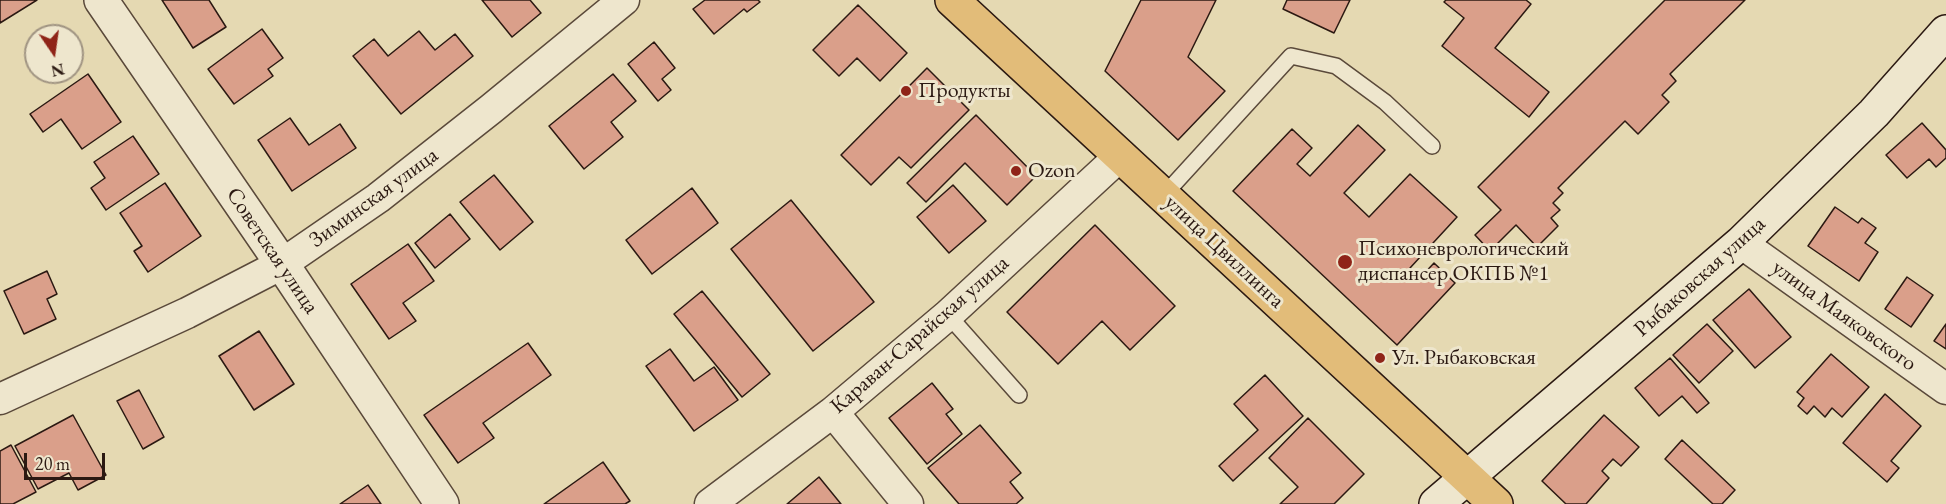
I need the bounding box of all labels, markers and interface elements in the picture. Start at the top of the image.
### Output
north arrow [24,24,84,84]
text: N [49,58,66,82]
place label: Продукты [918,78,1011,104]
marker: Продукты [899,84,913,98]
street label: Зиминская улица [304,142,444,254]
place label: Ozon [1028,158,1076,184]
marker: Ozon [1009,164,1023,178]
street label: Советская улица [220,183,324,319]
street label: улица Цвиллинга [1158,190,1290,314]
street label: Рыбаковская улица [1629,211,1771,343]
place label: Психоневрологический диспансер ОКПБ №1 [1358,236,1569,288]
street label: Караван-Сарайская улица [825,250,1015,420]
marker: Психоневрологический диспансер ОКПБ №1 [1336,253,1354,271]
street label: улица Маяковского [1767,255,1921,377]
place label: Ул. Рыбаковская [1392,345,1536,371]
marker: Ул. Рыбаковская [1373,351,1387,365]
scale bar [27,441,108,479]
text: 20 m [35,452,70,475]

